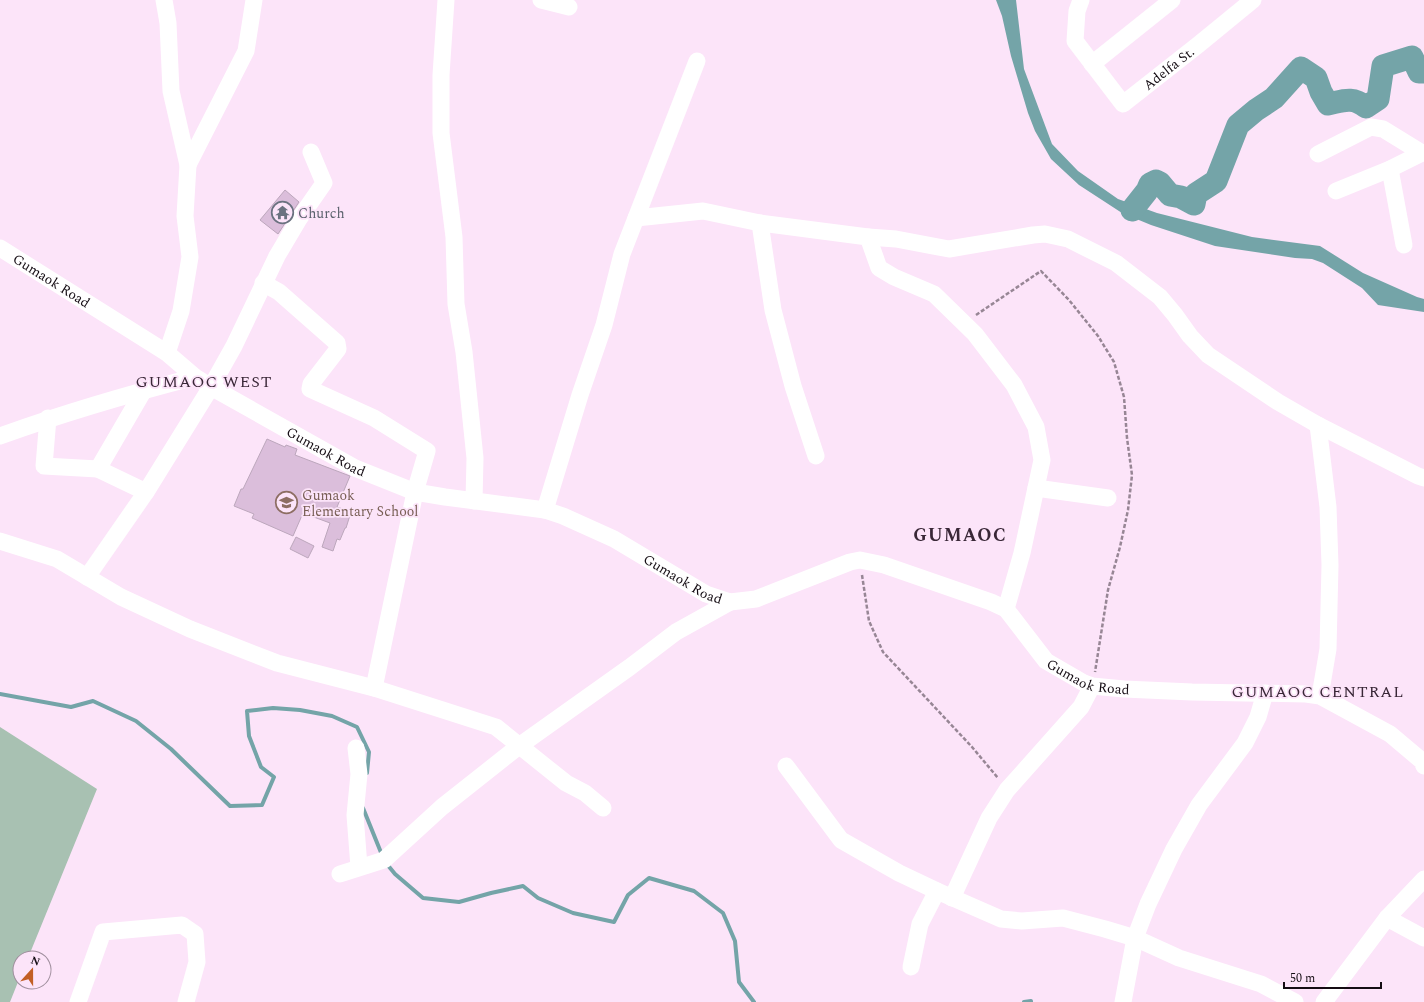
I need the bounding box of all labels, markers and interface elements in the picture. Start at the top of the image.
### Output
street label: Adelfa St. [1138,41,1199,95]
temple icon: Church [270,200,296,226]
place label: Church [298,203,345,224]
street label: Gumaok Road [9,248,95,313]
district label: GUMAOC WEST [135,370,273,394]
street label: Gumaok Road [283,421,369,482]
place label: Gumaok Elementary School [302,485,418,522]
school or university icon: Gumaok Elementary School [273,490,299,516]
district label: GUMAOC [913,522,1007,549]
street label: Gumaok Road [640,548,725,609]
street label: Gumaok Road [1043,653,1130,700]
district label: GUMAOC CENTRAL [1232,680,1404,704]
north arrow [12,950,52,990]
text: N [28,952,43,971]
scale bar [1284,964,1381,990]
text: 50 m [1290,969,1315,988]

